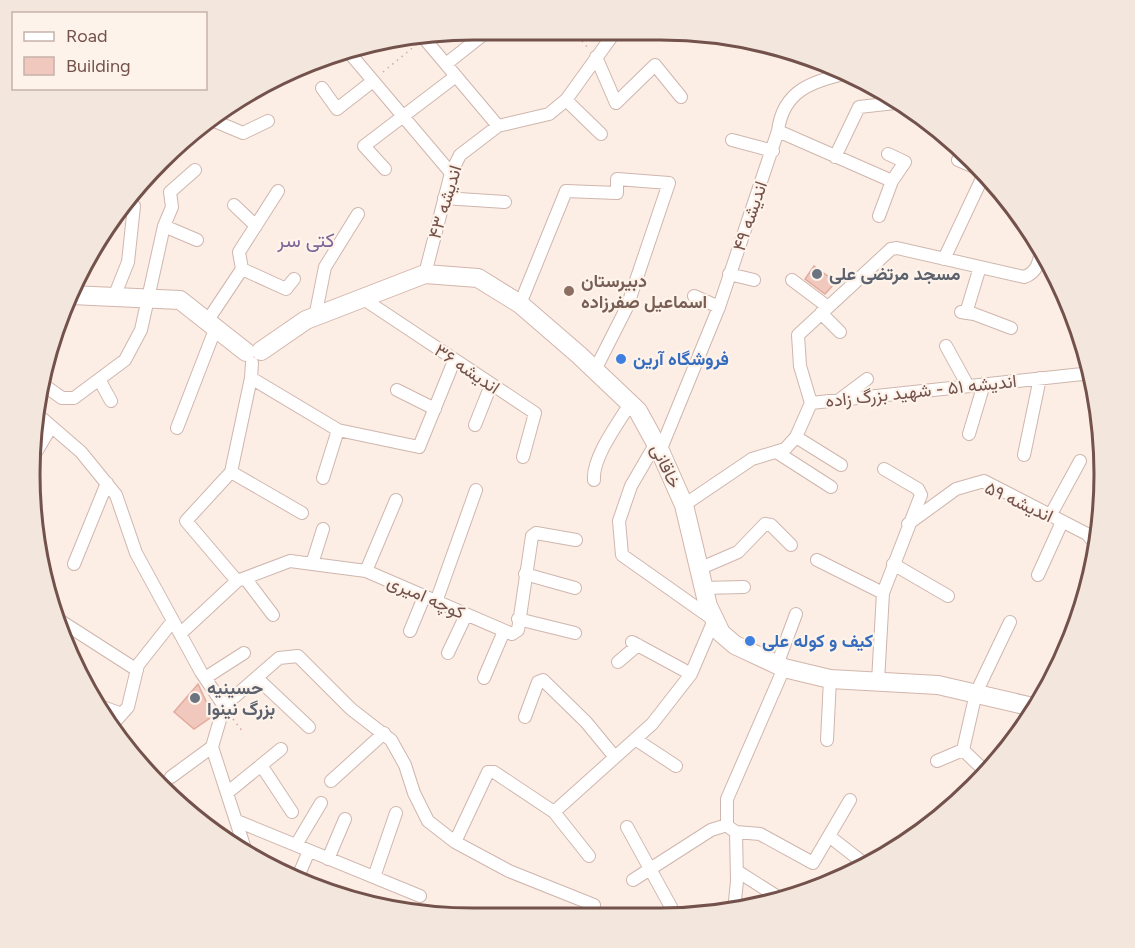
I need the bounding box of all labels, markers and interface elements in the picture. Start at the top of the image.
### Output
legend [12,12,207,90]
text: Road [66,25,107,47]
text: Building [66,55,131,77]
street label: اندیشه ۴۳ [423,163,467,241]
street label: اندیشه ۴۹ [728,178,772,254]
district label: کتی سر [276,228,335,253]
place label: مسجد مرتضی علی [829,263,961,285]
marker: مسجد مرتضی علی [810,267,824,281]
place label: دبیرستان اسماعیل صفرزاده [581,270,707,313]
marker: دبیرستان اسماعیل صفرزاده [562,284,576,298]
street label: اندیشه ۳۶ [430,339,504,399]
place label: فروشگاه آرین [633,348,729,370]
marker: فروشگاه آرین [614,352,628,366]
street label: اندیشه ۵۱ - شهید بزرگ زاده [824,370,1018,412]
street label: خاقانی [646,440,686,492]
street label: اندیشه ۵۹ [981,477,1057,527]
street label: کوچه امیری [383,570,468,625]
place label: کیف و کوله علی [762,630,873,652]
marker: کیف و کوله علی [743,634,757,648]
place label: حسینیه بزرگ نینوا [207,677,275,720]
marker: حسینیه بزرگ نینوا [188,691,202,705]

